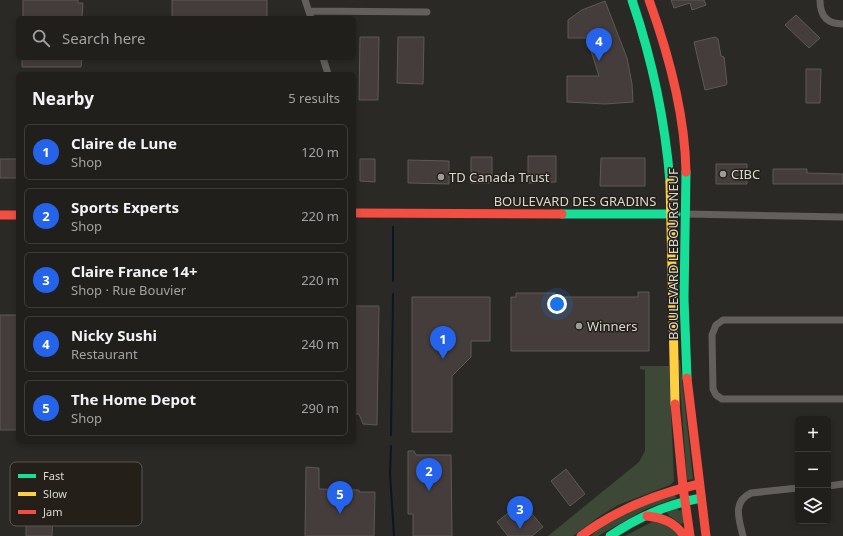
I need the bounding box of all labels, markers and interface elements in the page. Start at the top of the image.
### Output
search box [16,16,356,60]
icon: search [30,27,52,49]
text: Search here [62,28,145,48]
pin: 4 [586,28,612,61]
text: Nearby [32,87,94,110]
text: 5 results [288,89,340,107]
text: Claire de Lune [71,133,177,153]
text: 1 [42,143,50,161]
text: 120 m [301,143,339,161]
text: Shop [71,153,102,171]
place label: CIBC [731,165,760,183]
place label: TD Canada Trust [449,168,550,186]
street label: BOULEVARD LEBOURGNEUF [664,168,682,340]
marker: CIBC [718,169,728,179]
marker: TD Canada Trust [436,172,446,182]
street label: BOULEVARD DES GRADINS [494,192,656,210]
text: Sports Experts [71,197,179,217]
text: 2 [42,207,50,225]
text: 220 m [301,207,339,225]
text: Shop [71,217,102,235]
text: Claire France 14+ [71,261,198,281]
text: 3 [42,271,50,289]
text: 220 m [301,271,339,289]
text: Shop · Rue Bouvier [71,281,186,299]
your location [547,294,567,314]
place label: Winners [587,317,637,335]
marker: Winners [574,321,584,331]
text: Nicky Sushi [71,325,157,345]
pin: 1 [430,326,456,359]
text: 4 [42,335,50,353]
text: 240 m [301,335,339,353]
text: Restaurant [71,345,138,363]
text: The Home Depot [71,389,196,409]
text: 5 [42,399,50,417]
text: 290 m [301,399,339,417]
text: Shop [71,409,102,427]
map controls [795,416,831,524]
button: + [795,416,831,452]
button: − [795,452,831,488]
pin: 2 [416,458,442,491]
legend [10,462,142,526]
text: Fast [43,468,64,483]
pin: 5 [327,481,353,514]
text: Slow [43,486,67,501]
button: layers [795,488,831,524]
pin: 3 [507,496,533,529]
text: Jam [42,504,62,519]

